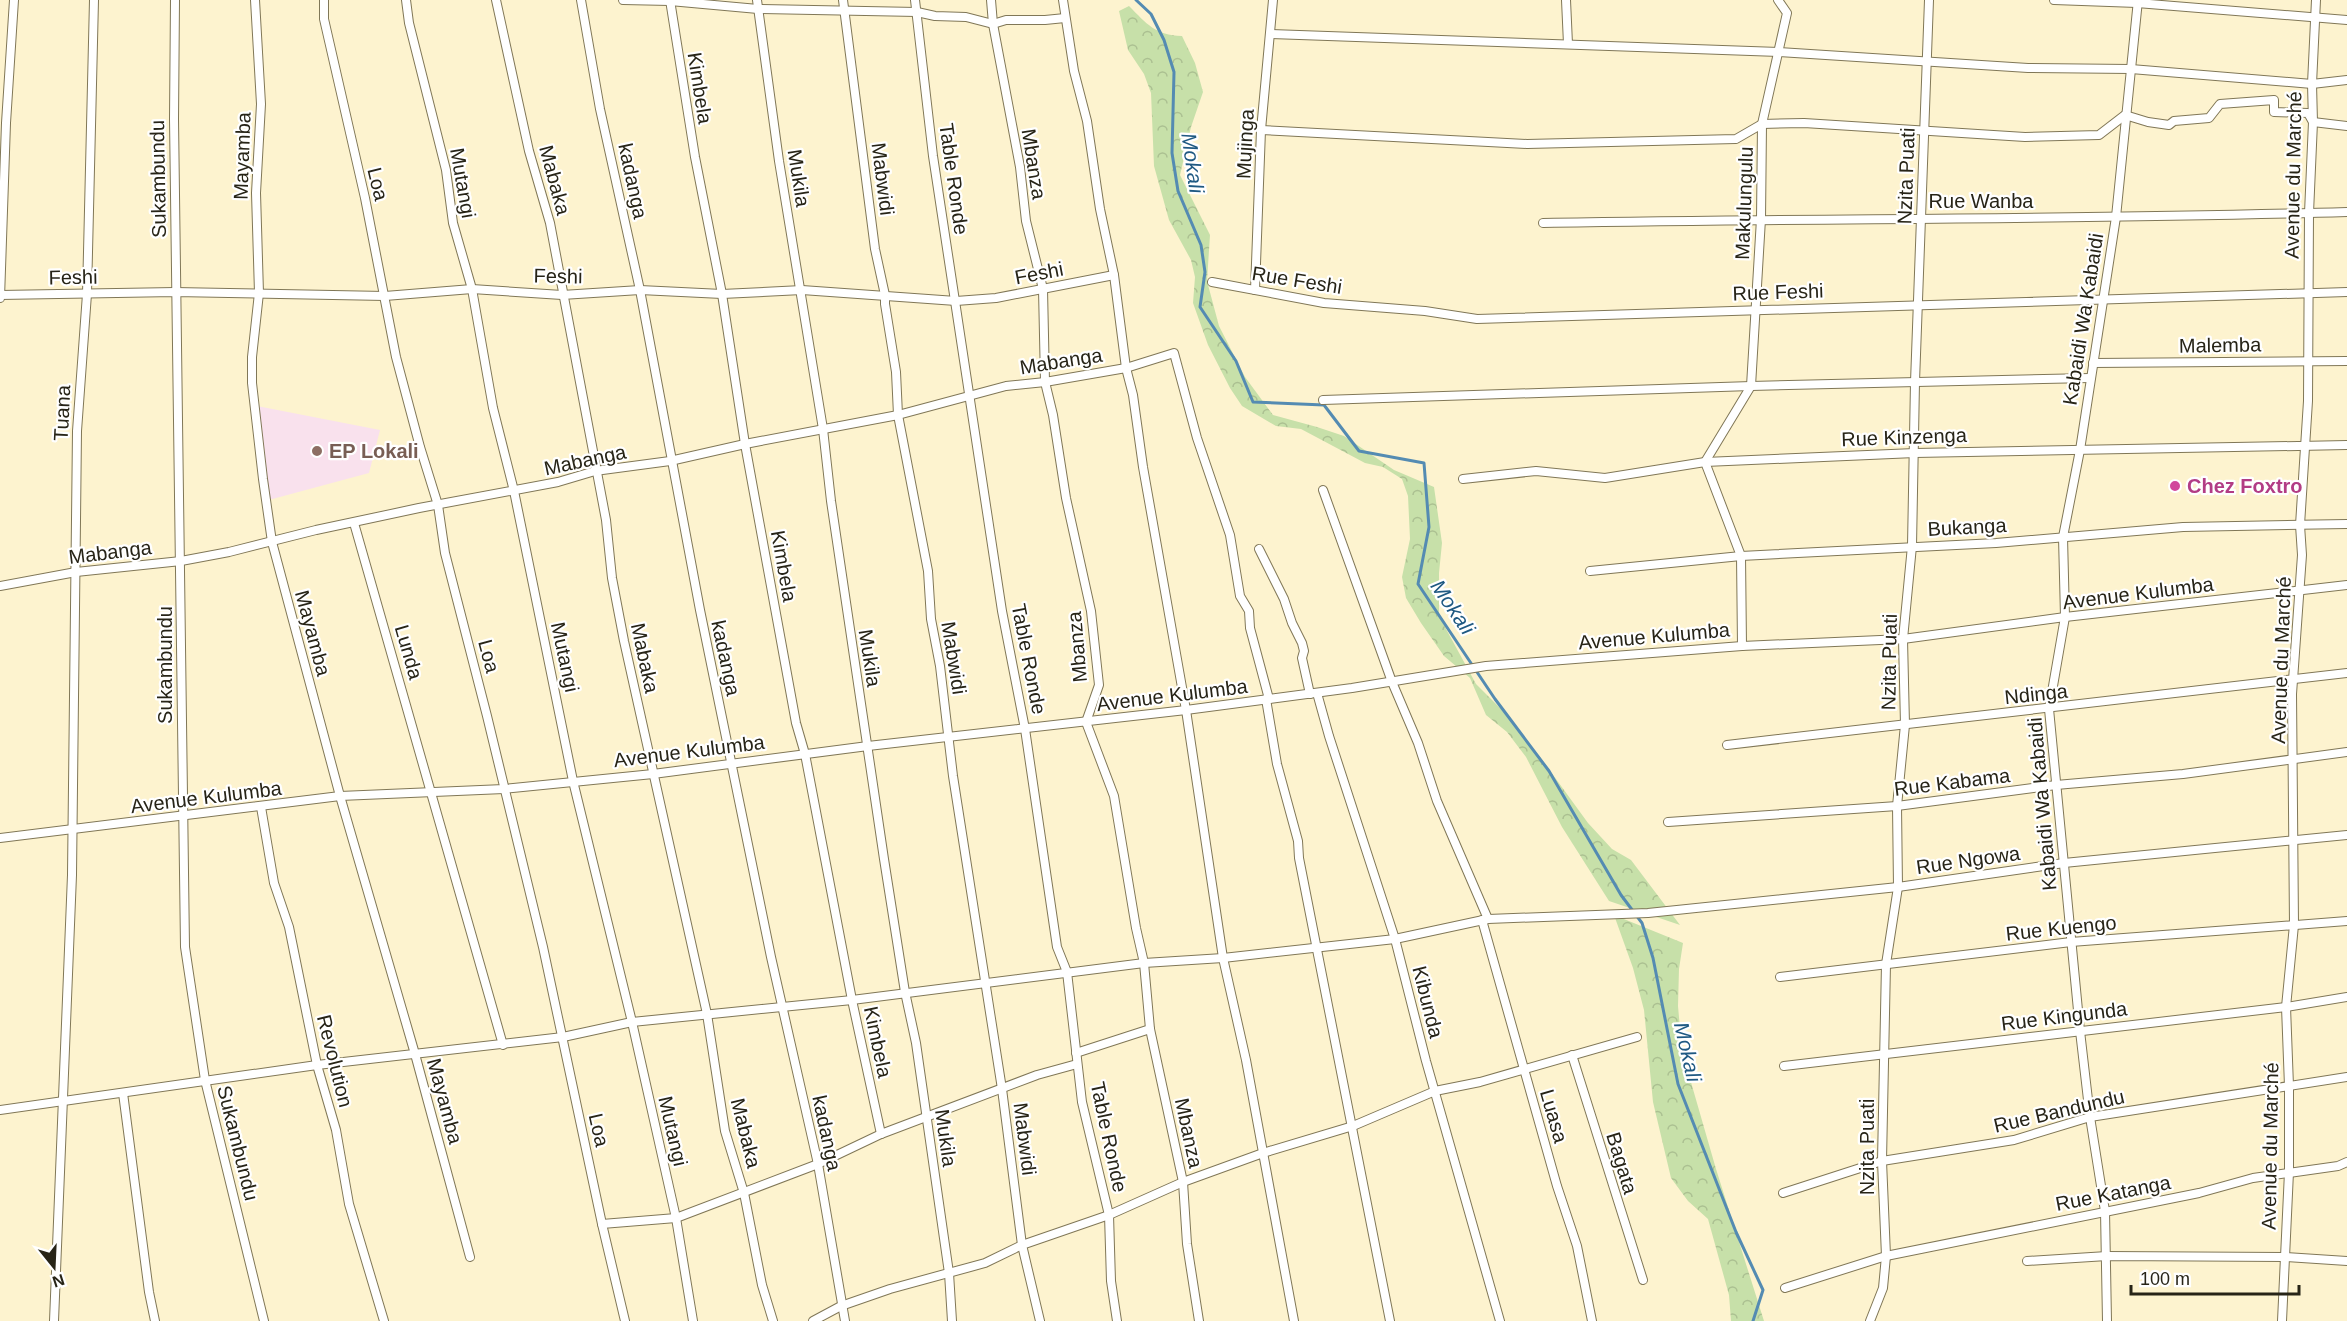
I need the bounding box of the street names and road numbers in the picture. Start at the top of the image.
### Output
street label: Kimbela [683,51,717,126]
street label: Avenue du Marché [2281,91,2305,259]
street label: Mujinga [1232,108,1258,180]
street label: Mayamba [229,111,255,200]
street label: Sukambundu [146,120,170,238]
street label: Table Ronde [935,122,973,236]
street label: Mbanza [1018,127,1051,202]
street label: Nzita Puati [1893,127,1919,225]
street label: kadanga [614,141,652,222]
street label: Mabwidi [868,141,898,217]
street label: Mabaka [535,143,575,218]
street label: Mutangi [446,146,480,220]
street label: Makulungulu [1731,146,1757,260]
street label: Mukila [784,148,815,209]
street label: Loa [363,165,393,204]
street label: Rue Wanba [1929,190,2034,212]
street label: Kabaidi Wa Kabaidi [2059,231,2107,407]
street label: Feshi [1013,258,1065,288]
street label: Rue Feshi [1250,262,1344,298]
street label: Feshi [533,265,583,287]
street label: Feshi [48,266,98,288]
street label: Rue Feshi [1732,279,1824,305]
street label: Malemba [2179,333,2262,357]
street label: Mabanga [1018,343,1105,378]
street label: Tuana [50,384,74,442]
street label: Rue Kinzenga [1841,424,1968,450]
street label: Mabanga [542,440,629,479]
street label: Bukanga [1927,514,2008,540]
street label: Kimbela [767,529,801,604]
street label: Mabanga [67,536,154,568]
street label: Avenue Kulumba [2061,573,2216,613]
street label: Avenue du Marché [2267,576,2295,744]
street label: Mayamba [291,588,335,679]
street label: Table Ronde [1007,602,1051,716]
street label: Sukambundu [154,606,176,724]
street label: Mbanza [1063,610,1091,683]
street label: Nzita Puati [1877,613,1901,711]
street label: kadanga [707,618,745,699]
street label: Avenue Kulumba [1577,618,1732,654]
street label: Mutangi [547,620,583,694]
street label: Mabwidi [937,620,971,696]
street label: Mabaka [627,621,663,696]
street label: Lunda [391,622,427,683]
street label: Mukila [855,628,886,689]
street label: Loa [474,637,504,676]
street label: Avenue Kulumba [1095,675,1250,715]
street label: Ndinga [2003,680,2070,708]
street label: Kabaidi Wa Kabaidi [2023,716,2061,892]
street label: Avenue Kulumba [612,731,767,771]
street label: Rue Kabama [1893,764,2012,800]
street label: Avenue Kulumba [129,777,284,817]
street label: Rue Ngowa [1915,842,2022,878]
street label: Rue Kuengo [2005,911,2117,945]
street label: Kibunda [1408,964,1448,1041]
street label: Rue Kingunda [2000,997,2129,1035]
street label: Kimbela [860,1004,896,1080]
street label: Revolution [313,1012,357,1110]
street label: Mayamba [423,1056,467,1147]
street label: Avenue du Marché [2258,1062,2282,1230]
street label: Table Ronde [1087,1080,1131,1194]
street label: Sukambundu [213,1083,263,1203]
street label: Rue Bandundu [1992,1085,2126,1137]
street label: Luasa [1536,1087,1572,1146]
street label: kadanga [808,1093,846,1174]
street label: Mutangi [654,1094,692,1168]
street label: Mabaka [727,1096,765,1171]
street label: Mbanza [1171,1096,1207,1171]
street label: Nzita Puati [1856,1099,1878,1195]
street label: Mabwidi [1010,1101,1040,1177]
street label: Mukila [931,1108,961,1169]
street label: Loa [585,1111,614,1150]
street label: Bagata [1602,1129,1642,1197]
street label: Rue Katanga [2054,1171,2173,1215]

